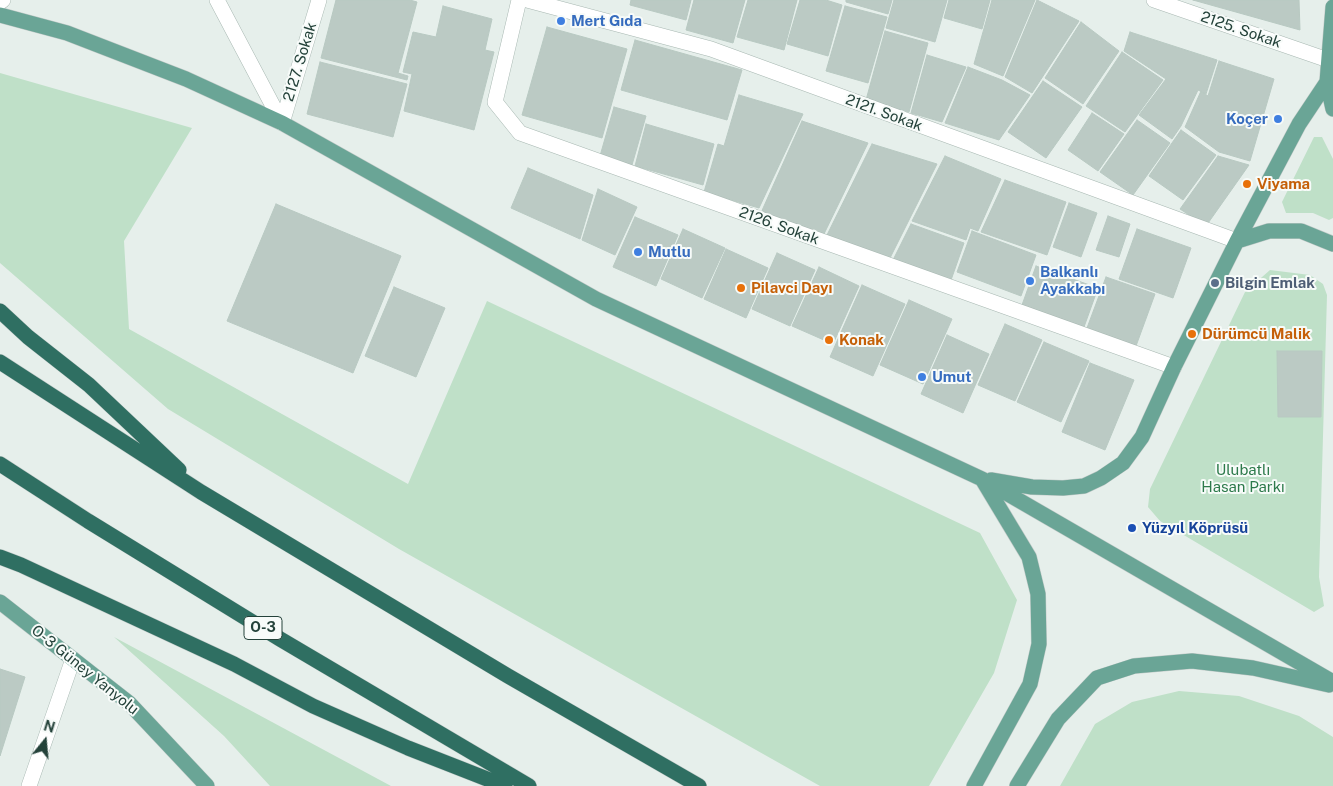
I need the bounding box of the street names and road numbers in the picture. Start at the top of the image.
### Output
street label: 2125. Sokak [1198,8,1284,52]
street label: 2127. Sokak [279,20,321,104]
street label: 2121. Sokak [843,91,925,135]
street label: 2126. Sokak [737,203,821,249]
road number: O-3 [244,616,282,640]
street label: O-3 Güney Yanyolu [28,621,142,719]

